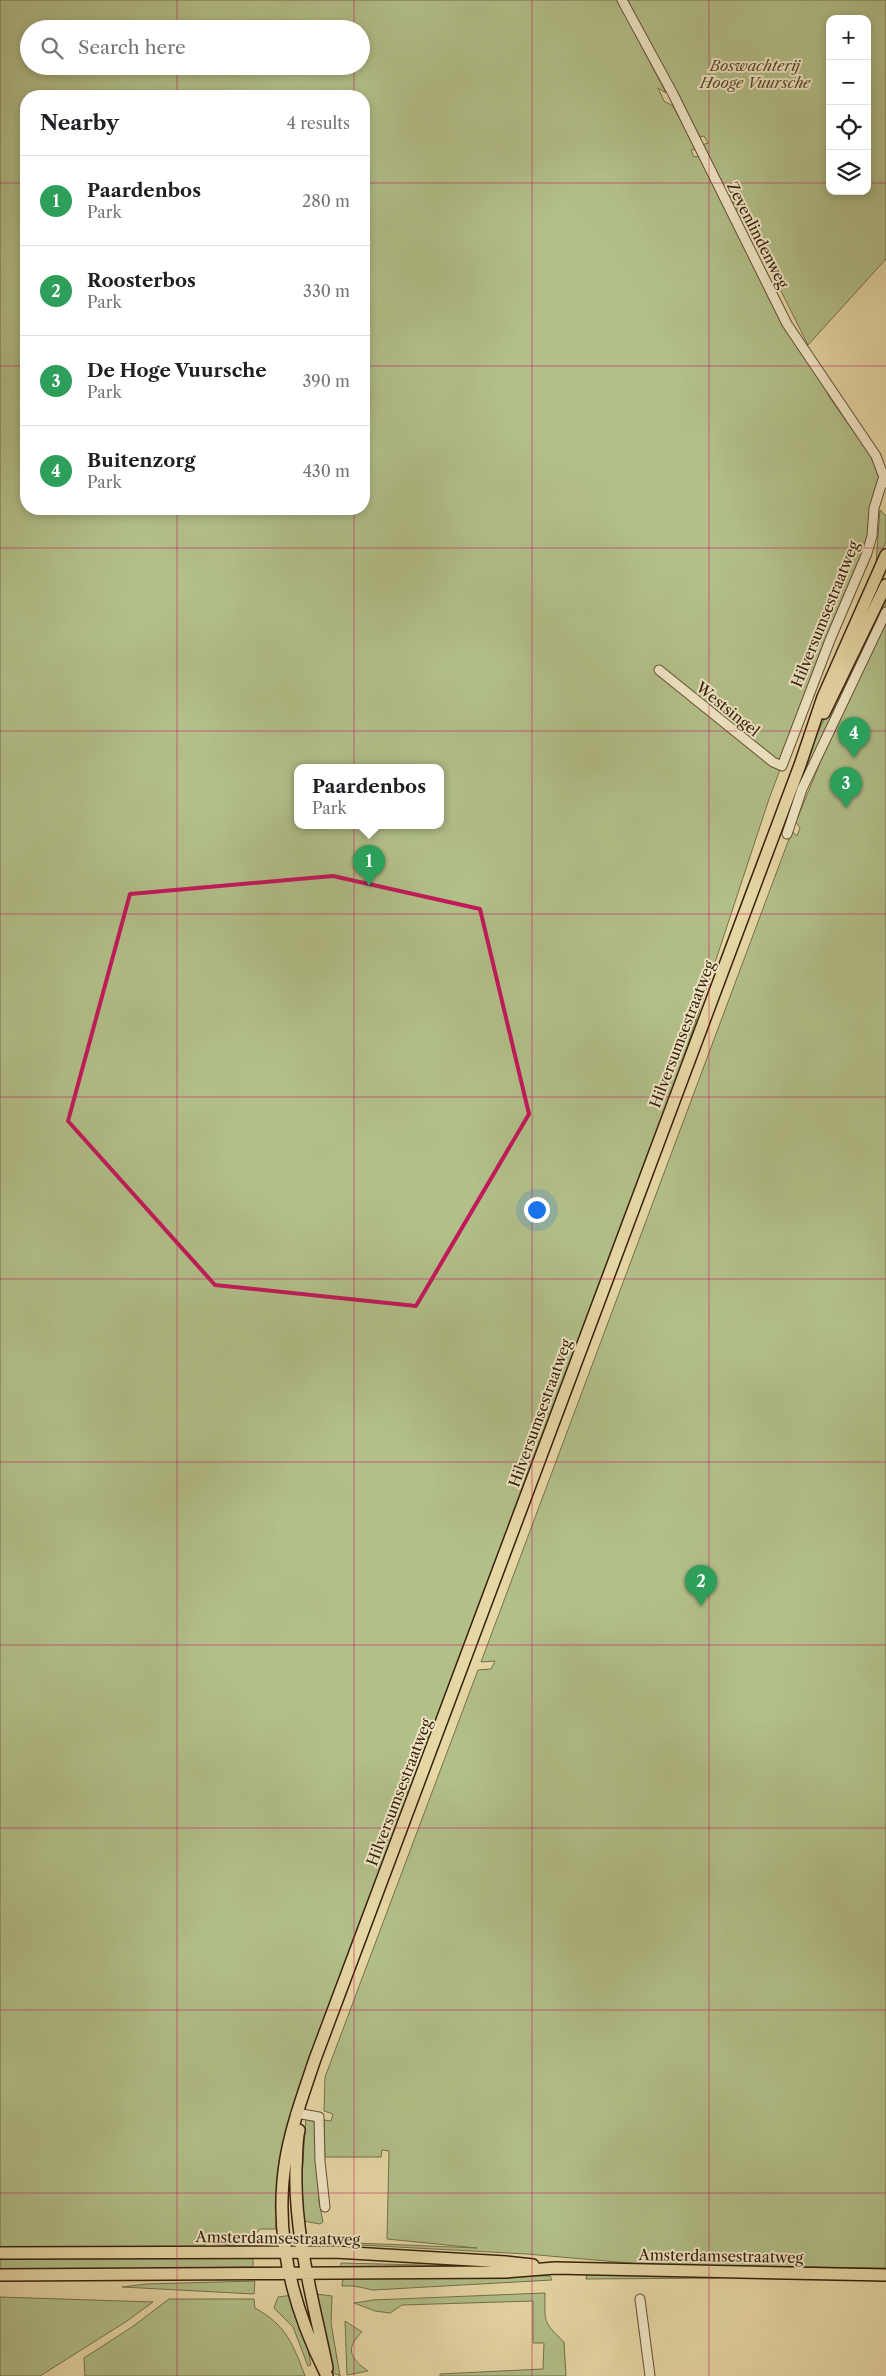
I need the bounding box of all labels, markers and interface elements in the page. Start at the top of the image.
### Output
map controls [826,15,871,195]
button: + [826,15,871,60]
search box [20,20,370,75]
icon: search [38,34,66,62]
text: Search here [78,36,186,59]
park label: Boswachterij Hooge Vuursche [699,56,811,92]
button: − [826,60,871,105]
button: locate [826,105,871,150]
text: Nearby [40,110,119,135]
text: 4 results [287,113,350,133]
button: layers [826,150,871,195]
text: Paardenbos [87,179,201,202]
street label: Zevenlindenweg [723,179,793,292]
text: 1 [52,191,60,211]
text: 280 m [302,191,350,211]
text: Park [87,202,122,222]
text: Roosterbos [87,269,196,292]
text: 2 [51,281,61,301]
text: 330 m [303,281,350,301]
text: Park [87,292,122,312]
text: De Hoge Vuursche [87,359,267,382]
text: 3 [51,371,61,391]
text: 390 m [303,371,350,391]
text: Park [87,382,122,402]
text: Buitenzorg [87,449,195,472]
text: 4 [51,461,61,481]
text: 430 m [303,461,350,481]
text: Park [87,472,122,492]
street label: Hilversumsestraatweg [787,538,863,690]
street label: Westsingel [692,677,764,741]
pin: 4 [838,717,870,758]
popup [294,764,444,829]
pin: 3 [830,767,862,808]
text: Paardenbos [312,775,426,798]
text: Park [312,798,347,818]
pin: 1 [353,845,385,886]
street label: Hilversumsestraatweg [645,958,719,1110]
your location [524,1197,550,1223]
street label: Hilversumsestraatweg [504,1336,576,1490]
pin: 2 [685,1565,717,1606]
street label: Hilversumsestraatweg [362,1716,436,1868]
street label: Amsterdamsestraatweg [194,2227,361,2249]
street label: Amsterdamsestraatweg [637,2245,804,2267]

